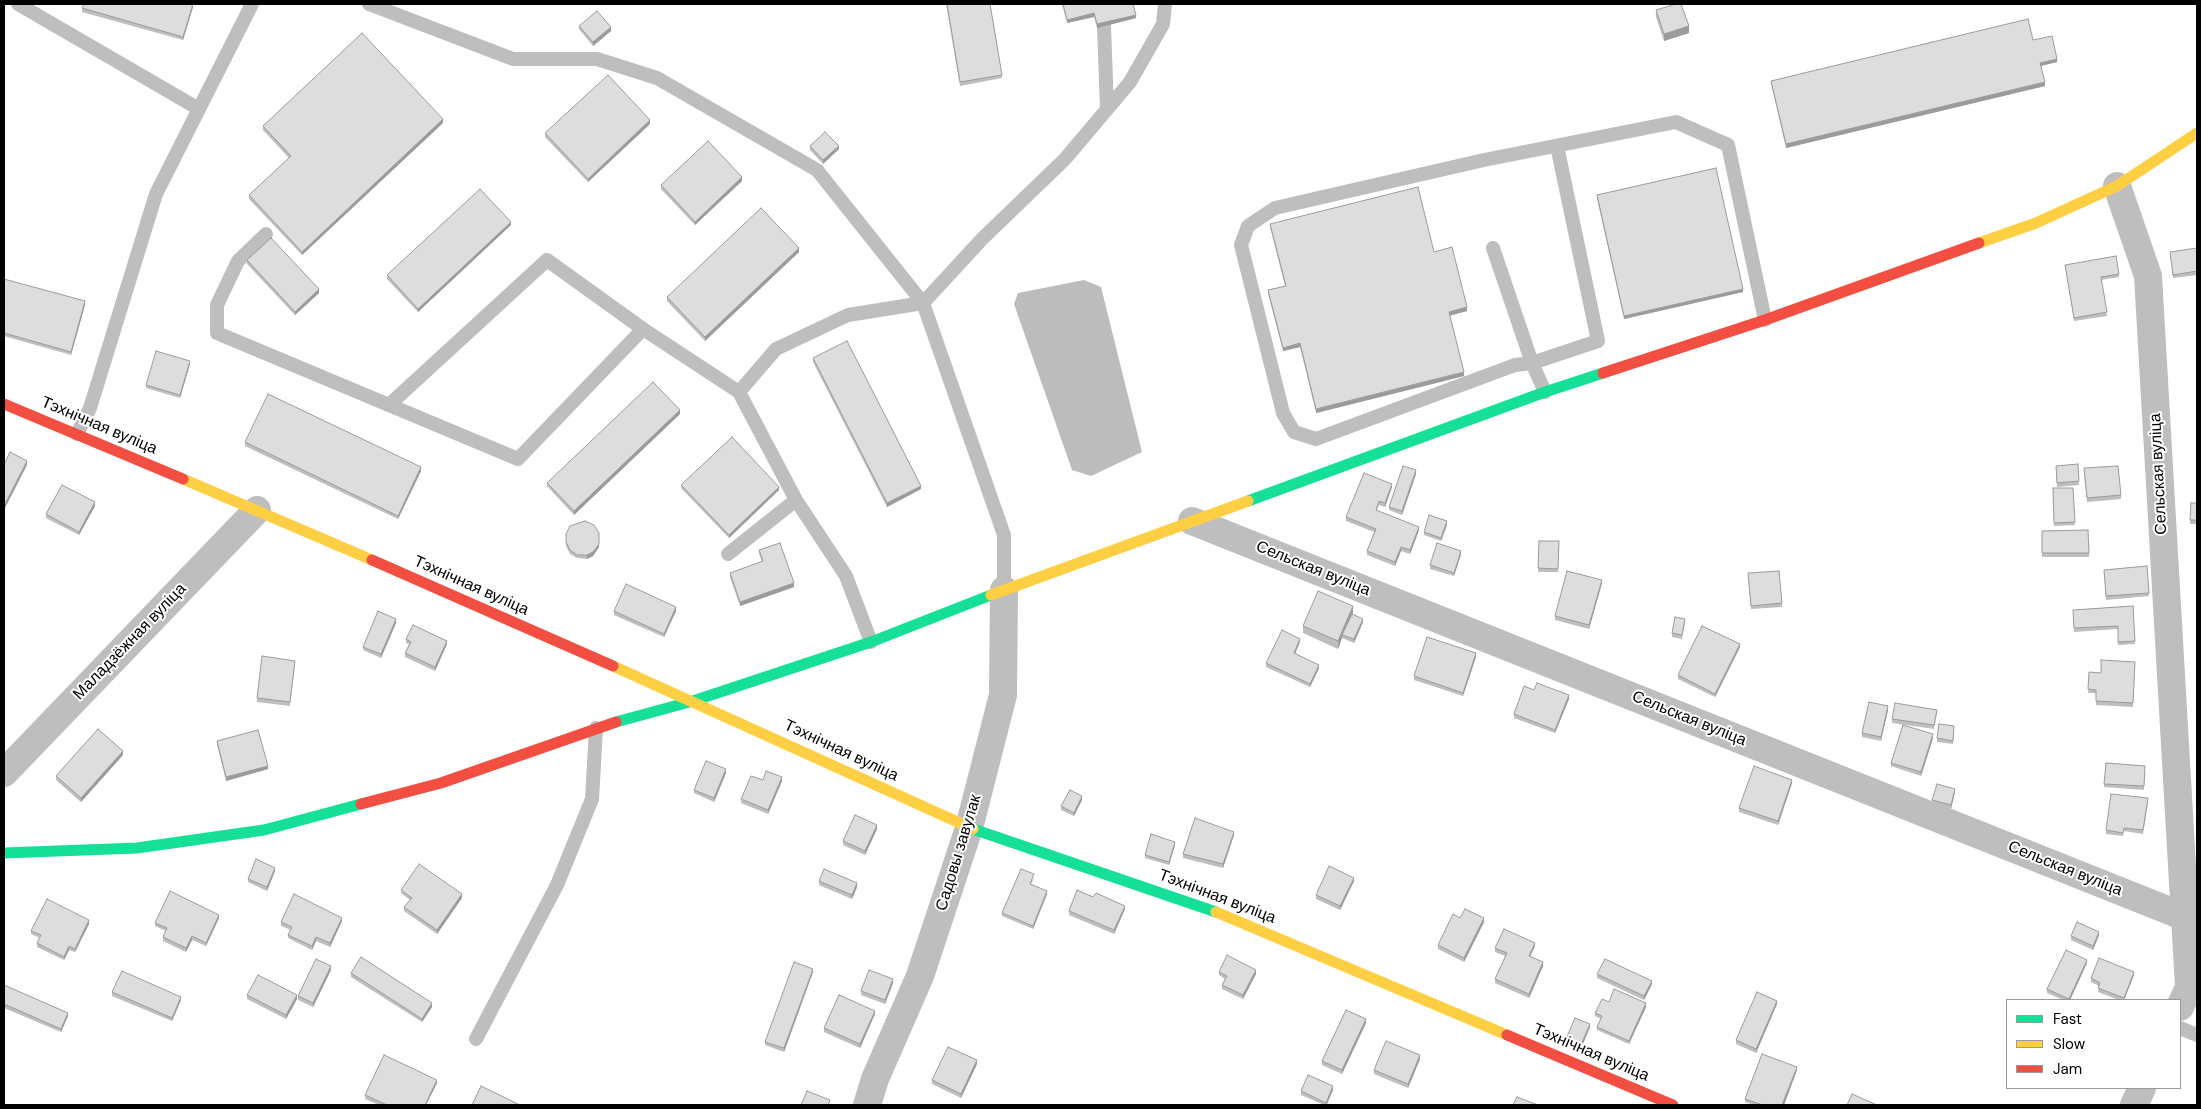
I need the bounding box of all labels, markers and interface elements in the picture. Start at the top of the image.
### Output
street label: Тэхнічная вуліца [38,393,160,459]
street label: Сельская вуліца [2146,413,2172,535]
street label: Сельская вуліца [1253,537,1373,601]
street label: Тэхнічная вуліца [411,552,531,620]
street label: Маладзёжная вуліца [69,580,191,704]
street label: Сельская вуліца [1629,687,1749,751]
street label: Тэхнічная вуліца [781,716,901,786]
street label: Садовы завулак [932,793,986,913]
street label: Сельская вуліца [2005,837,2125,901]
street label: Тэхнічная вуліца [1156,866,1278,928]
legend [2006,999,2181,1089]
text: Fast [2053,1009,2082,1029]
street label: Тэхнічная вуліца [1530,1020,1652,1086]
text: Slow [2053,1034,2085,1054]
text: Jam [2053,1059,2082,1079]

